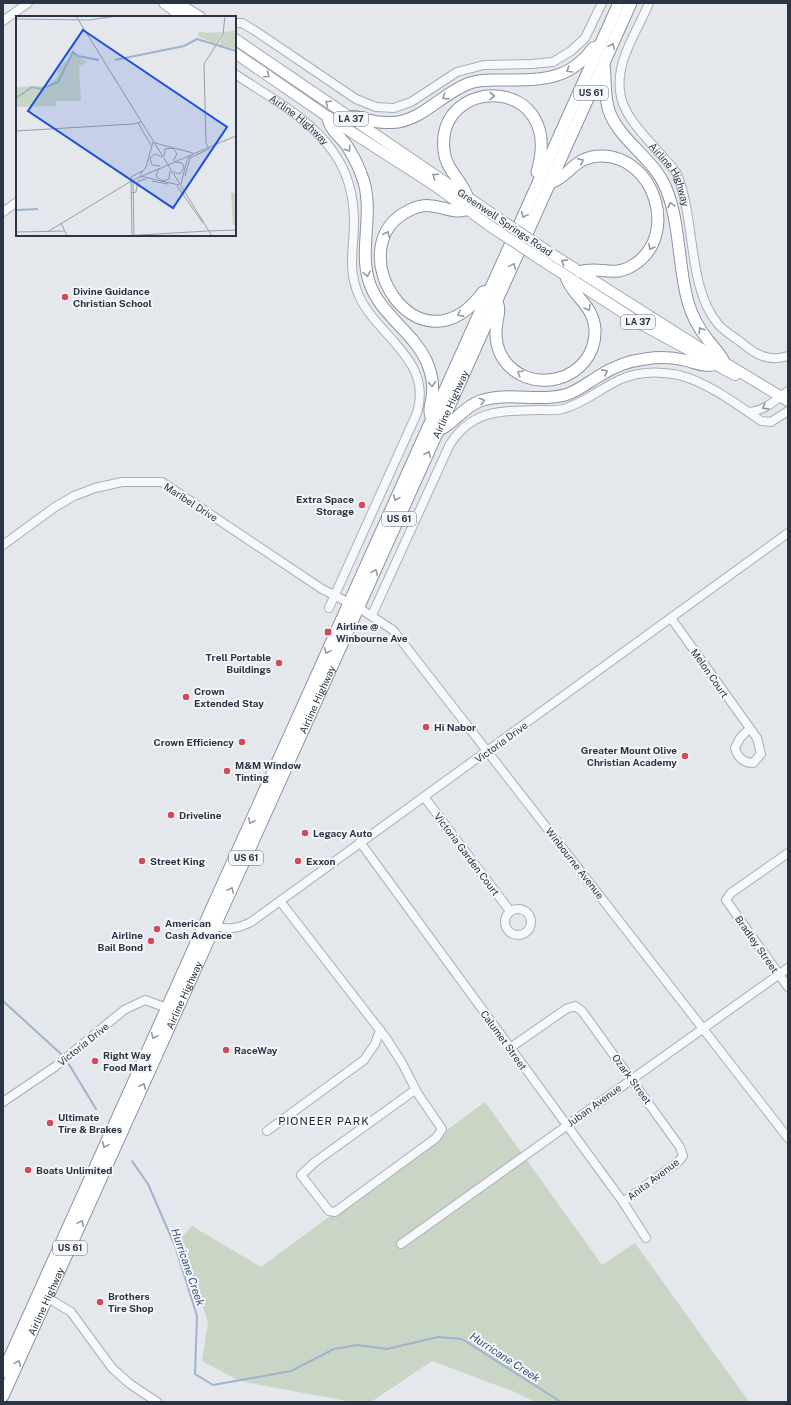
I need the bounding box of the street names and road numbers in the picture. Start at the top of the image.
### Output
road number: US 61 [574,86,608,100]
street label: Airline Highway [267,92,332,148]
road number: LA 37 [334,112,368,126]
street label: Airline Highway [647,140,692,208]
street label: Greenwell Springs Road [455,186,555,258]
road number: LA 37 [621,315,655,329]
street label: Airline Highway [430,368,471,440]
street label: Maribel Drive [162,480,220,524]
road number: US 61 [382,512,416,526]
street label: Melon Court [689,646,731,700]
street label: Airline Highway [296,663,338,735]
street label: Victoria Drive [472,719,530,765]
street label: Victoria Garden Court [432,810,502,898]
street label: Winbourne Avenue [543,825,607,901]
road number: US 61 [229,851,263,865]
street label: Bradley Street [733,913,781,975]
street label: Airline Highway [163,958,205,1031]
street label: Calumet Street [478,1008,530,1072]
street label: Victoria Drive [55,1020,111,1068]
street label: Ozark Street [610,1052,654,1106]
street label: Juban Avenue [565,1081,624,1129]
street label: Anita Avenue [625,1156,681,1202]
road number: US 61 [53,1241,87,1255]
street label: Airline Highway [25,1265,67,1337]

